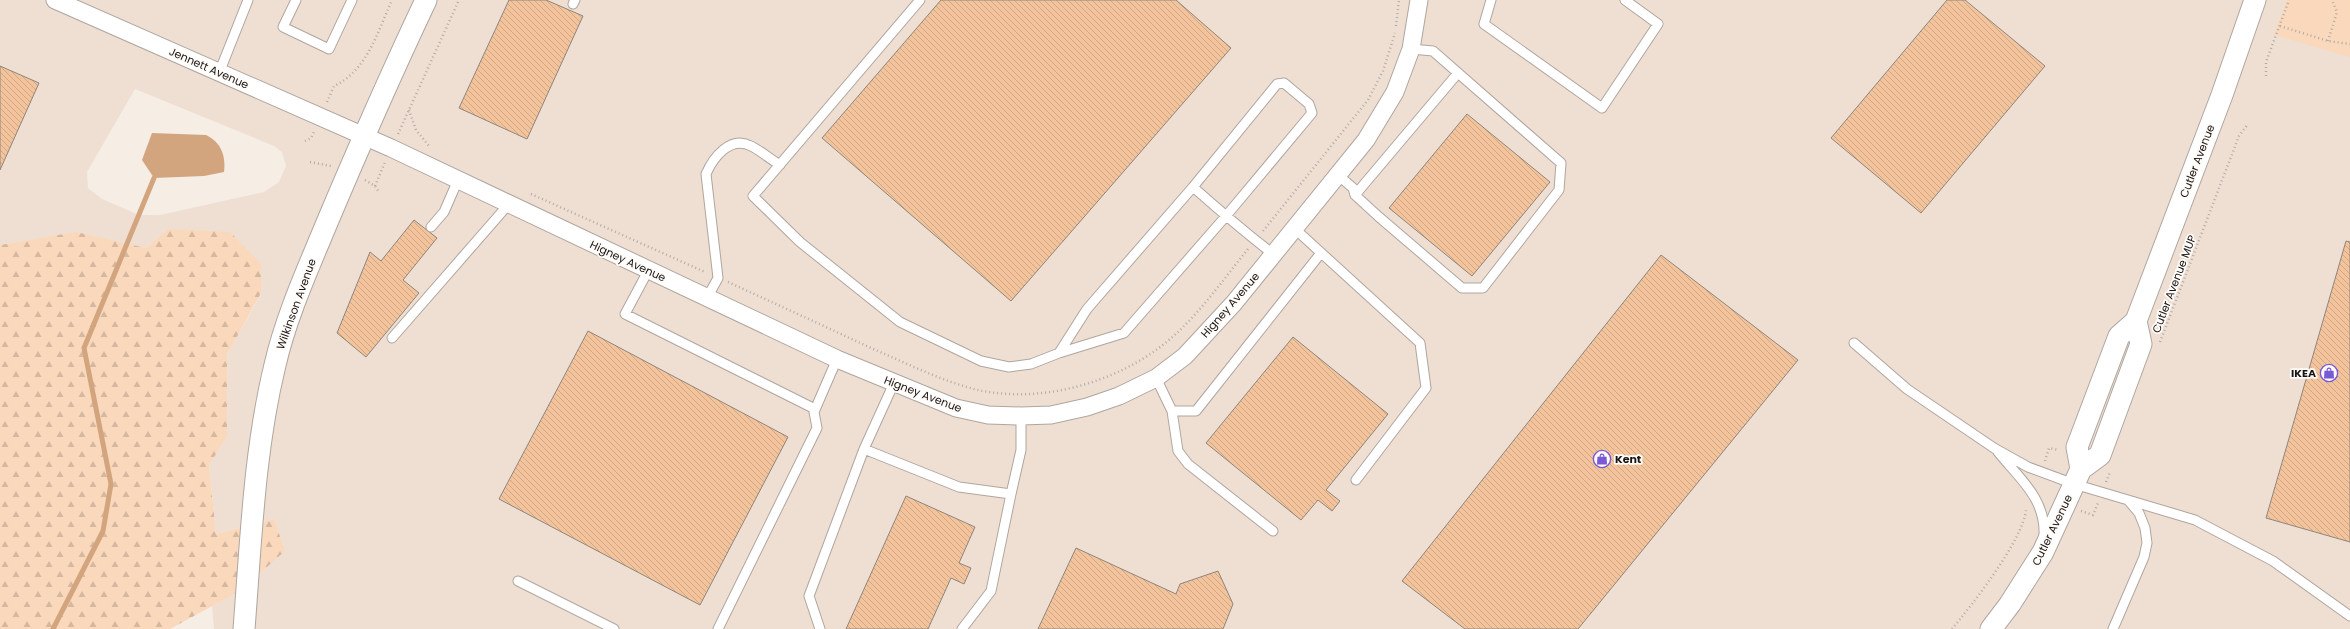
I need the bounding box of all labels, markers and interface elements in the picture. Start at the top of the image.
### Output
street label: Jennett Avenue [167,43,252,93]
street label: Cutler Avenue [2176,122,2218,200]
street label: Cutler Avenue MUP [2148,233,2200,335]
street label: Higney Avenue [587,236,669,286]
street label: Wilkinson Avenue [272,256,320,352]
street label: Higney Avenue [1197,269,1263,341]
shop icon: IKEA [2319,363,2339,383]
place label: IKEA [2291,365,2316,381]
street label: Higney Avenue [882,372,964,416]
shop icon: Kent [1592,449,1612,469]
place label: Kent [1615,451,1642,467]
street label: Cutler Avenue [2028,492,2076,568]

